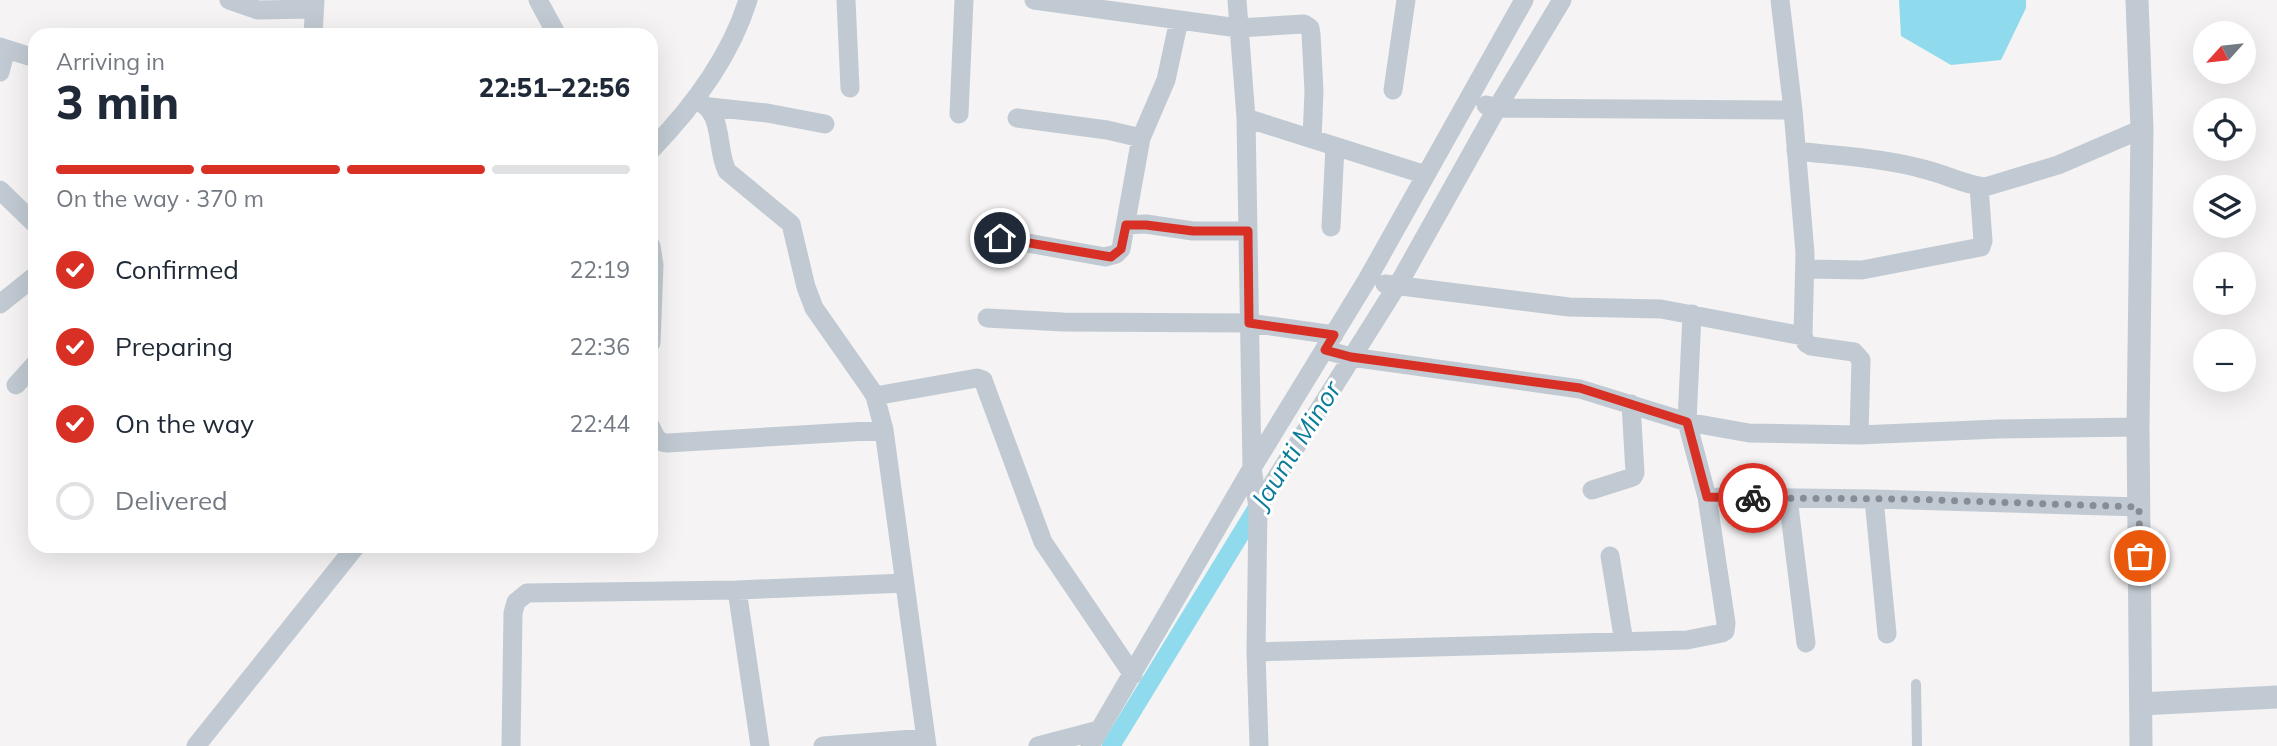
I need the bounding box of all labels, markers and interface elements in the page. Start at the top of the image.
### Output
north arrow [2193,21,2256,84]
map controls [2193,21,2256,392]
text: Arriving in [56,47,165,76]
text: 22:51–22:56 [479,71,630,104]
text: 3 min [56,73,179,131]
button: locate [2193,98,2256,161]
button: layers [2193,175,2256,238]
text: On the way · 370 m [56,184,264,213]
pin [970,208,1030,268]
icon: home [981,219,1019,257]
icon: check [56,251,94,289]
button: + [2193,252,2256,315]
text: Confirmed [115,253,239,286]
text: 22:19 [570,255,630,284]
icon: check [56,328,94,366]
button: − [2193,329,2256,392]
text: Preparing [115,330,233,363]
text: 22:36 [570,332,630,361]
water label: Jaunti Minor [1242,373,1349,516]
icon: check [56,405,94,443]
text: On the way [115,407,254,440]
text: 22:44 [570,409,630,438]
courier [1718,463,1788,533]
icon: bike [1734,479,1772,517]
text: Delivered [115,484,228,517]
pin [2110,526,2170,586]
icon: bag [2121,537,2159,575]

